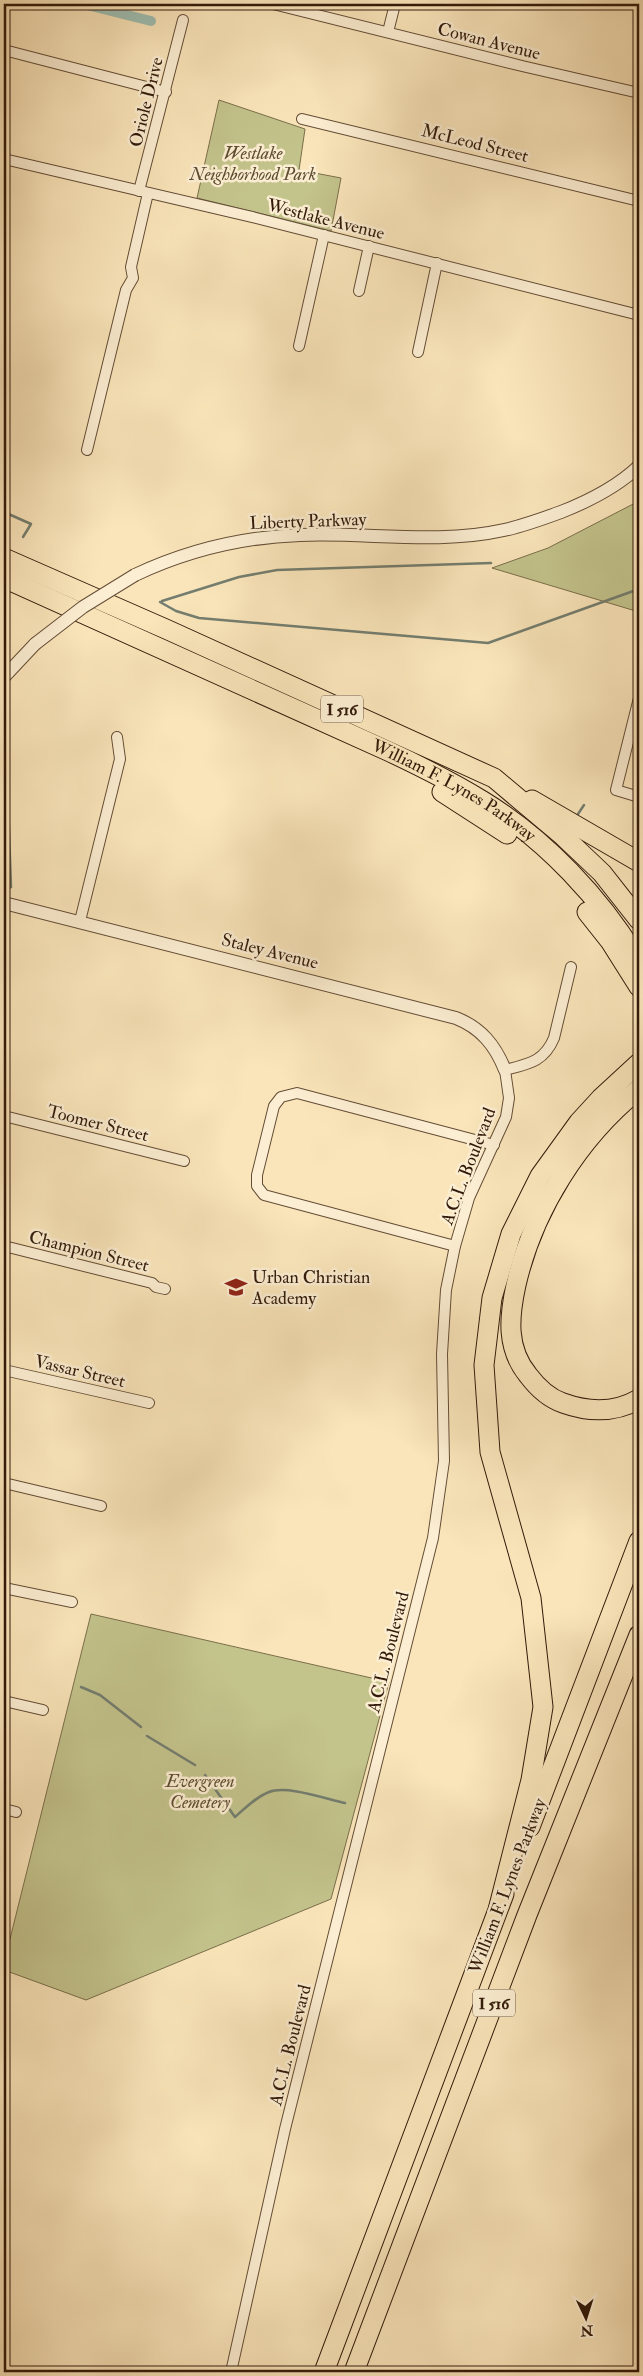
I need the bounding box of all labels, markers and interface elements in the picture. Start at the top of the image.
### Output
street label: Cowan Avenue [435,18,543,66]
street label: Oriole Drive [124,54,169,149]
street label: McLeod Street [419,119,531,168]
park label: Westlake Neighborhood Park [189,142,316,186]
street label: Westlake Avenue [264,194,387,245]
street label: Liberty Parkway [249,508,368,535]
road number: I 516 [321,696,363,722]
street label: William F. Lynes Parkway [367,734,542,848]
street label: Staley Avenue [219,928,321,975]
street label: Toomer Street [45,1100,151,1147]
street label: A.C.L. Boulevard [435,1104,501,1229]
street label: Champion Street [27,1225,151,1278]
place label: Urban Christian Academy [251,1266,370,1310]
school or university icon: Urban Christian Academy [223,1274,249,1300]
street label: Vassar Street [32,1350,128,1393]
street label: A.C.L. Boulevard [362,1589,415,1716]
park label: Evergreen Cemetery [164,1770,235,1814]
street label: William F. Lynes Parkway [463,1794,552,1978]
street label: A.C.L. Boulevard [264,1982,317,2109]
road number: I 516 [473,1990,515,2016]
north arrow [560,2294,610,2344]
text: N [580,2321,595,2339]

